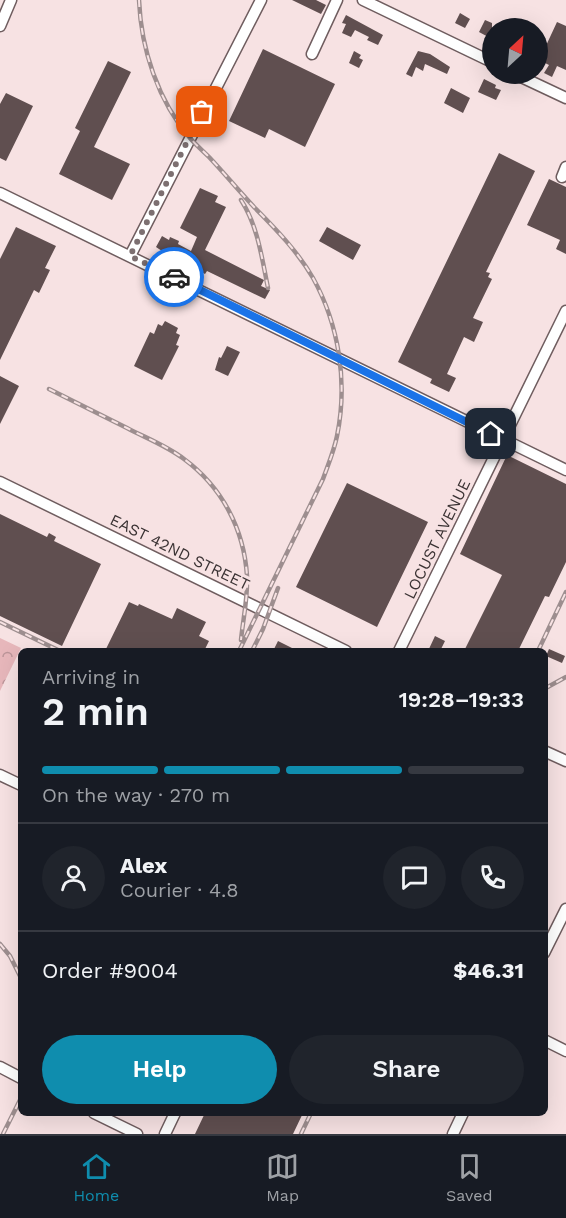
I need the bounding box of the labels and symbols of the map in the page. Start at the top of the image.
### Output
north arrow [482,18,548,84]
pin [176,86,227,137]
courier [144,247,204,307]
pin [465,408,516,459]
street label: LOCUST AVENUE [400,476,474,602]
street label: EAST 42ND STREET [107,510,253,594]

